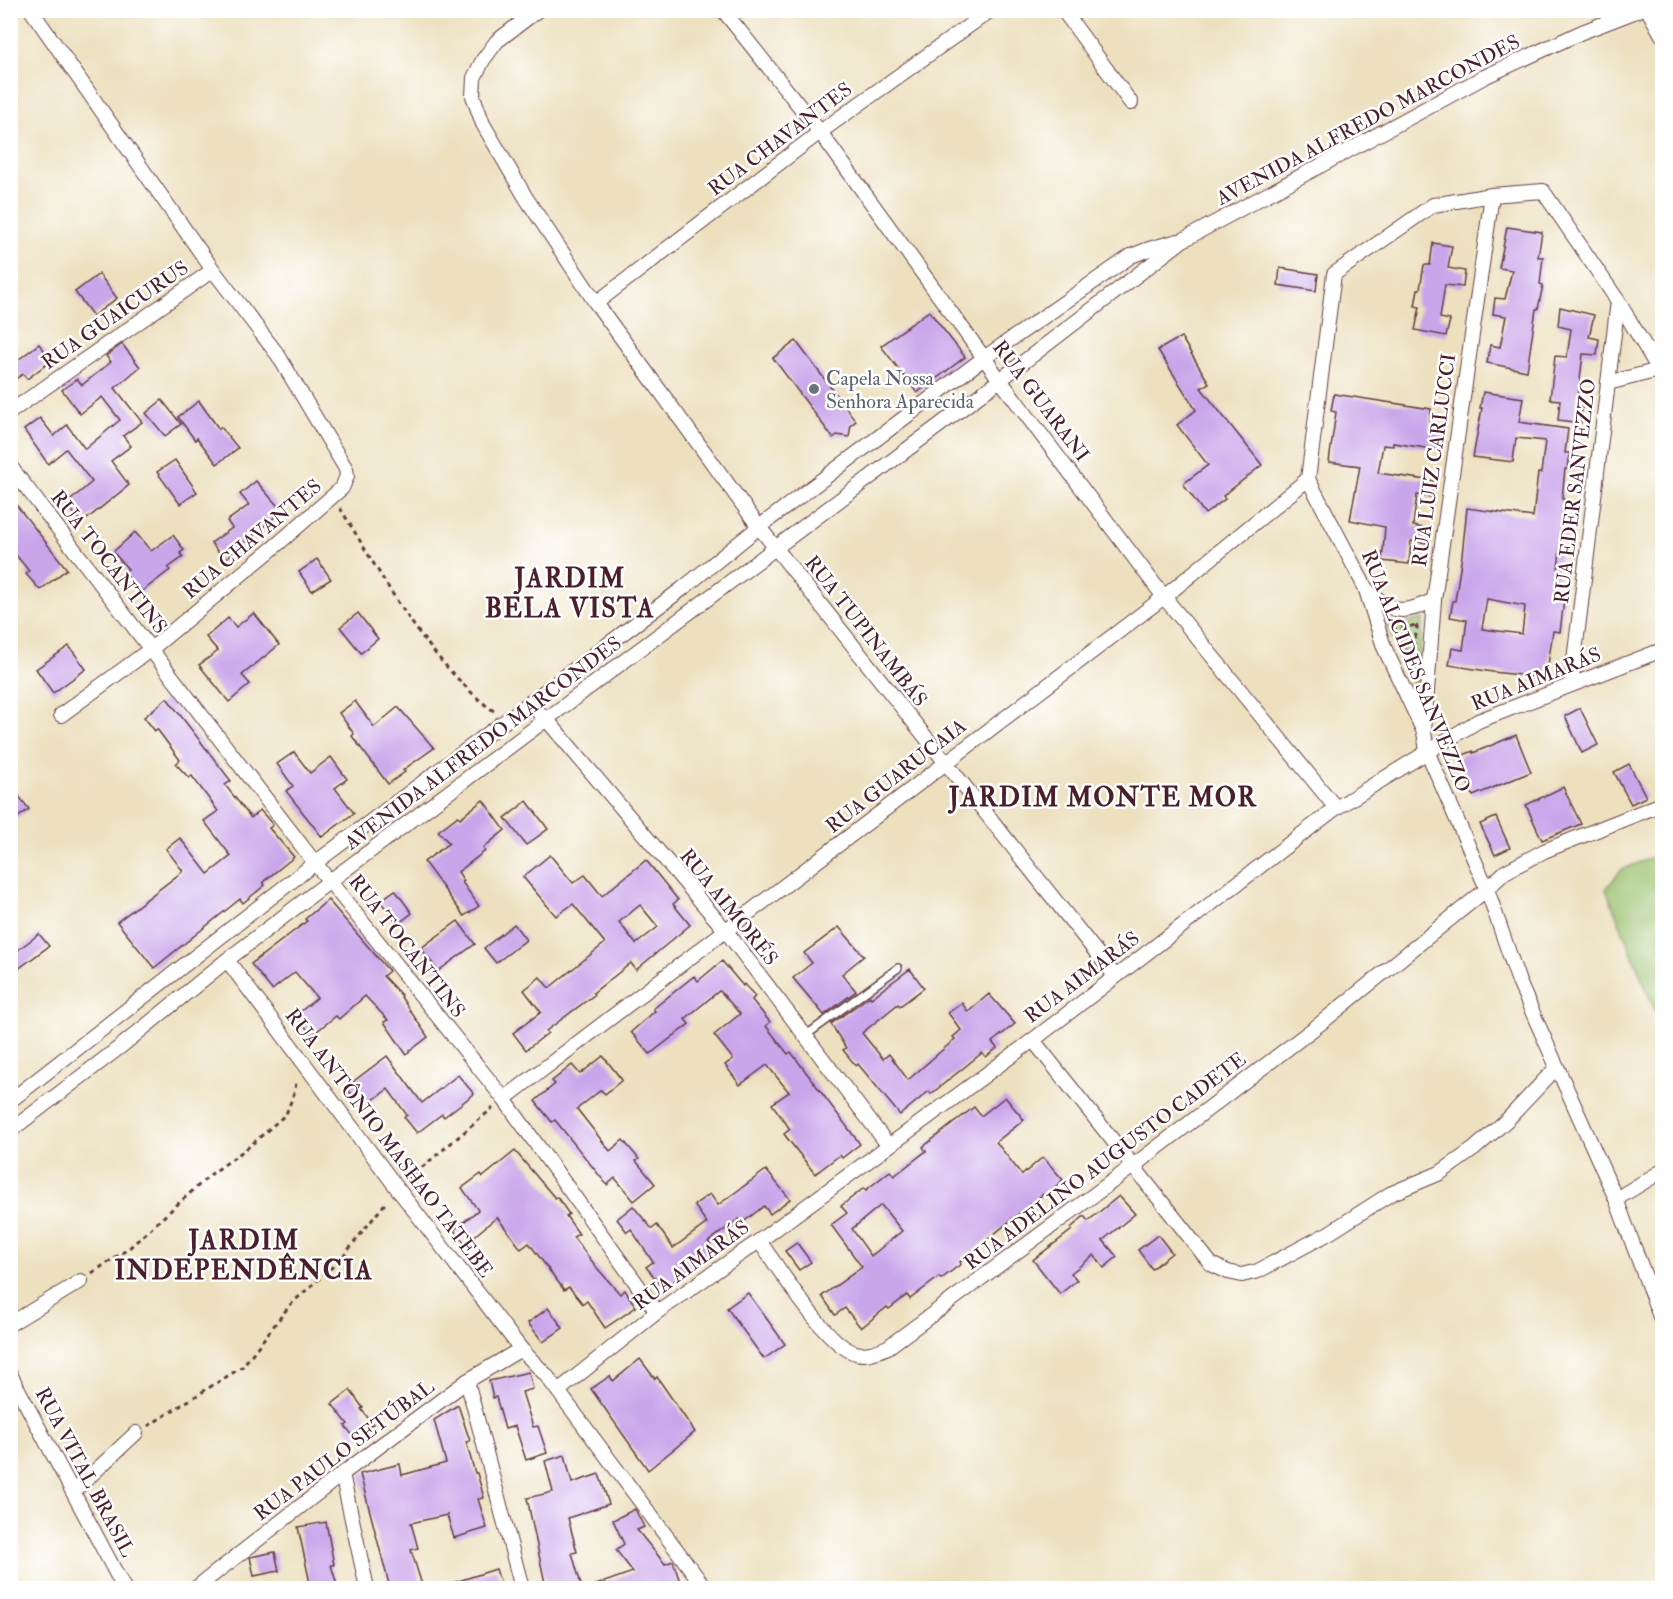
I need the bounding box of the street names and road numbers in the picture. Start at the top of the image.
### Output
street label: AVENIDA ALFREDO MARCONDES [1211,29,1524,211]
street label: RUA CHAVANTES [703,77,857,201]
street label: RUA GUAICURUS [37,255,193,375]
street label: RUA GUARANI [987,335,1095,467]
street label: RUA LUIZ CARLUCCI [1407,352,1461,568]
street label: RUA EDER SANVEZZO [1549,377,1601,605]
street label: RUA CHAVANTES [177,474,327,604]
street label: RUA TOCANTINS [45,485,173,639]
street label: RUA ALCIDES SANVEZZO [1356,546,1476,796]
street label: RUA TUPINAMBÁS [799,550,934,712]
street label: AVENIDA ALFREDO MARCONDES [339,631,626,856]
street label: RUA AIMARÁS [1467,641,1605,716]
street label: RUA GUARUCAIA [821,713,971,839]
street label: RUA AIMORÉS [674,843,784,970]
street label: RUA TOCANTINS [343,869,471,1023]
street label: RUA AIMARÁS [1019,925,1145,1028]
street label: RUA ANTÔNIO MASHAO TATEBE [280,1003,499,1282]
street label: RUA ADELINO AUGUSTO CADETE [959,1047,1251,1275]
street label: RUA AIMARÁS [627,1214,754,1316]
street label: RUA PAULO SETÚBAL [248,1373,440,1526]
street label: RUA VITAL BRASIL [30,1383,140,1561]

